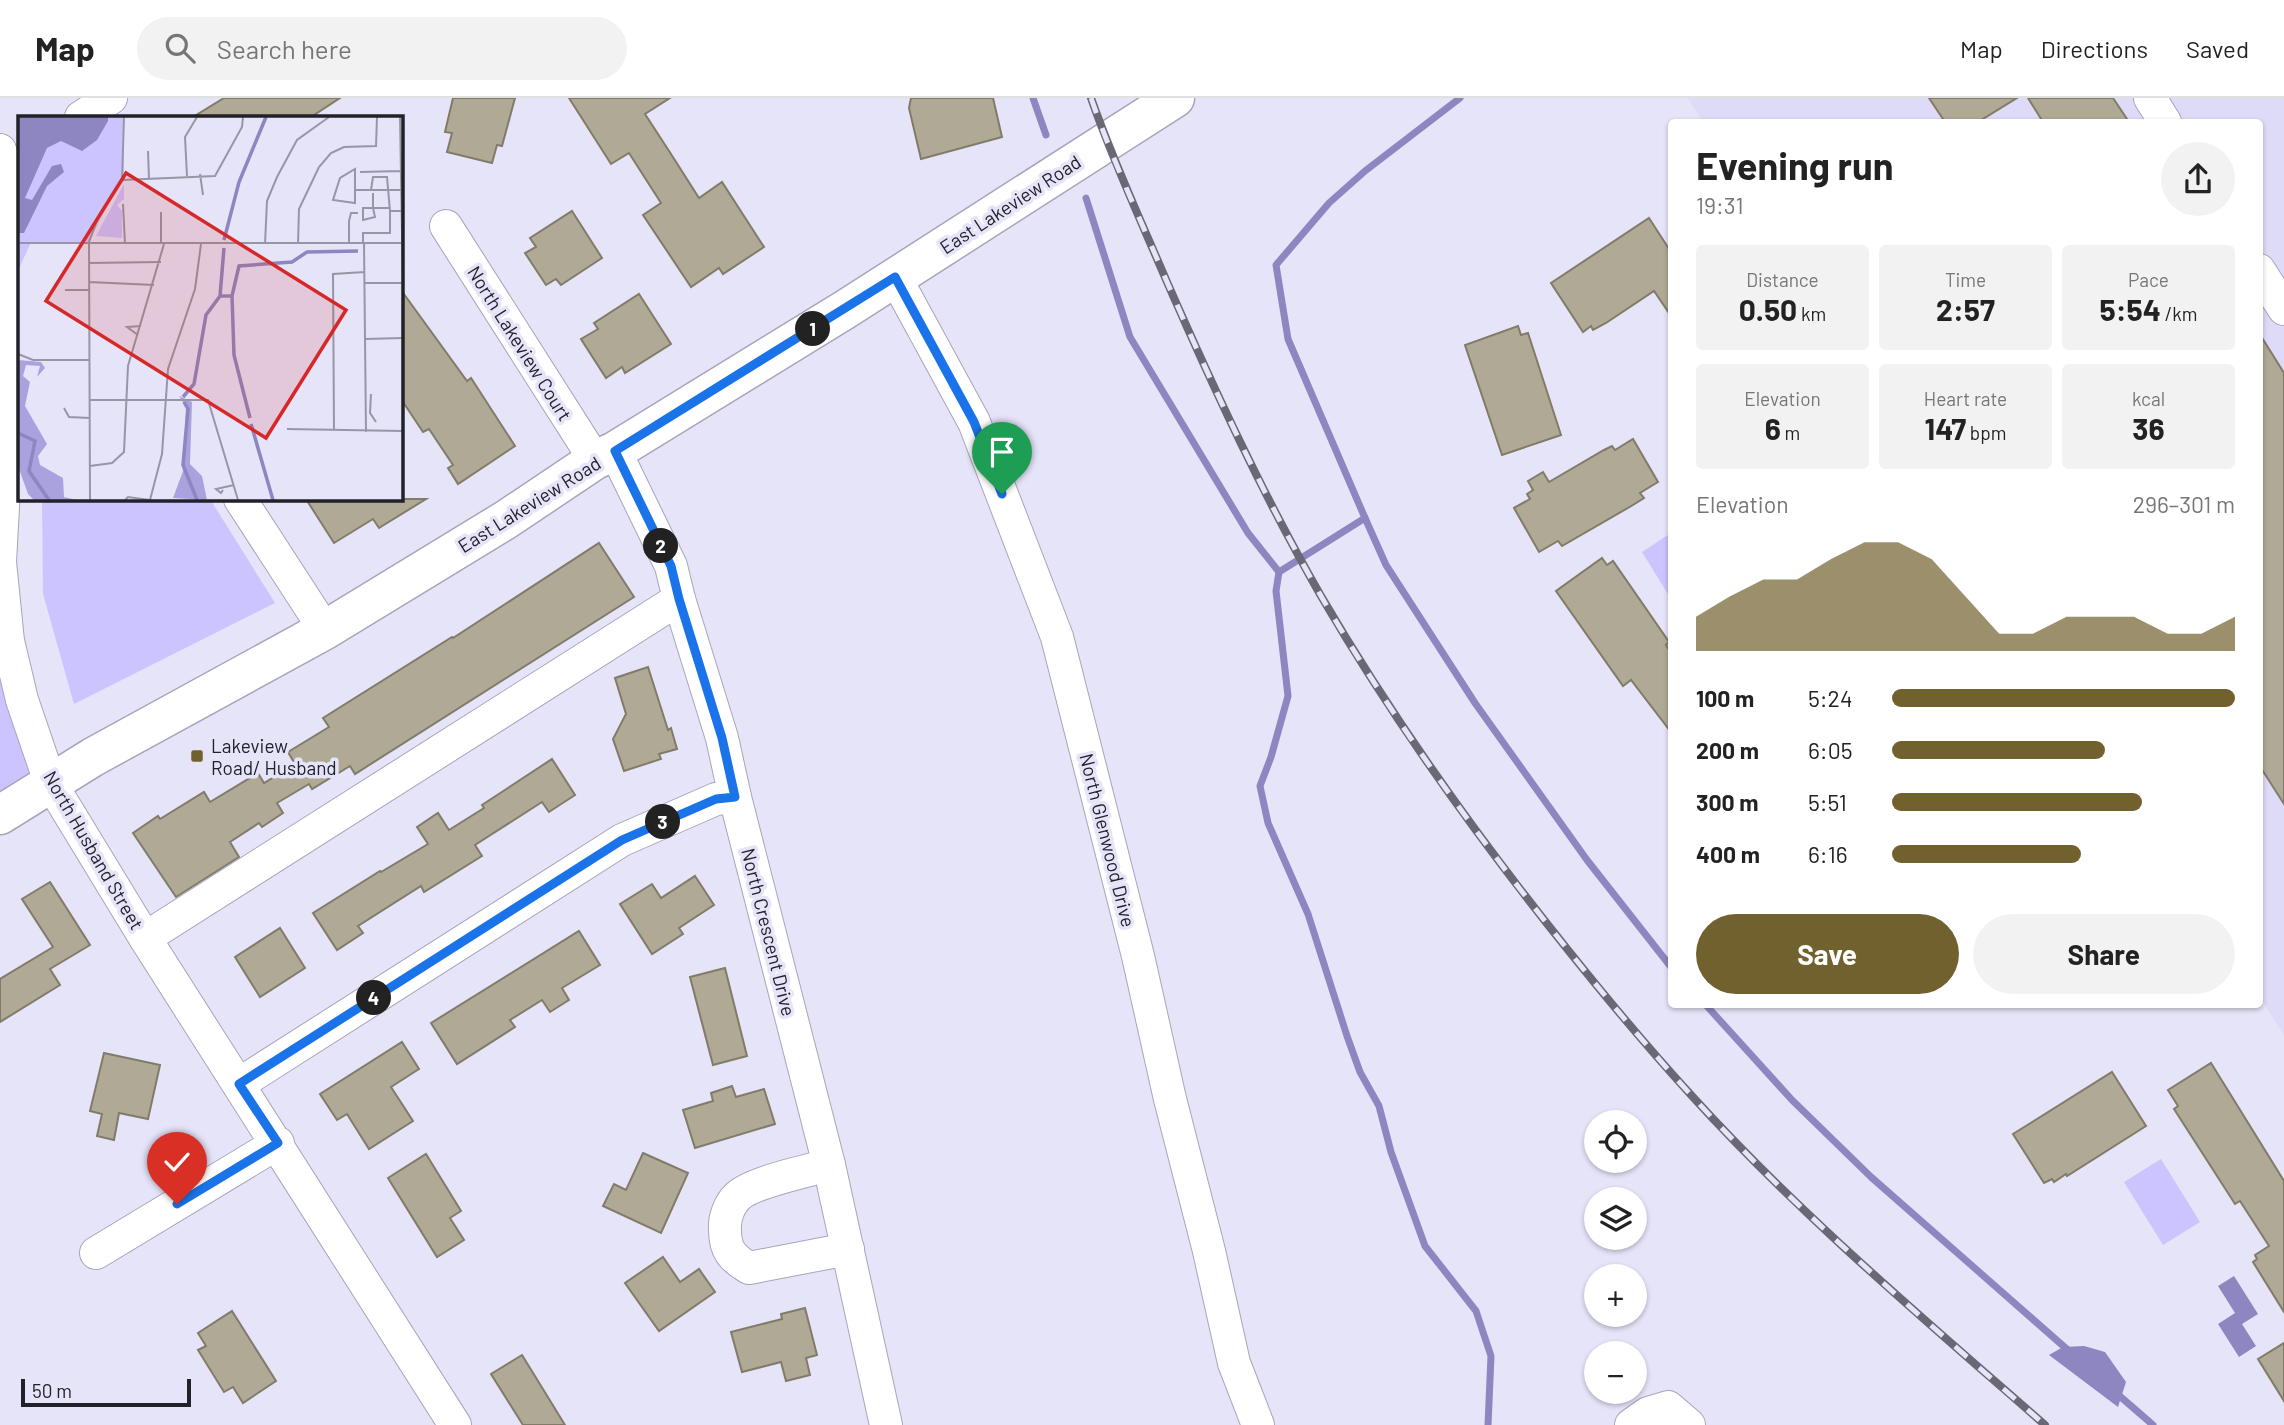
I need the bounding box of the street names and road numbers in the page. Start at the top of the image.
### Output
street label: East Lakeview Road [935,150,1085,258]
street label: North Lakeview Court [463,261,577,425]
street label: East Lakeview Road [453,451,605,557]
street label: North Glenwood Drive [1075,751,1141,929]
street label: North Husband Street [39,767,149,933]
street label: North Crescent Drive [737,846,801,1018]

